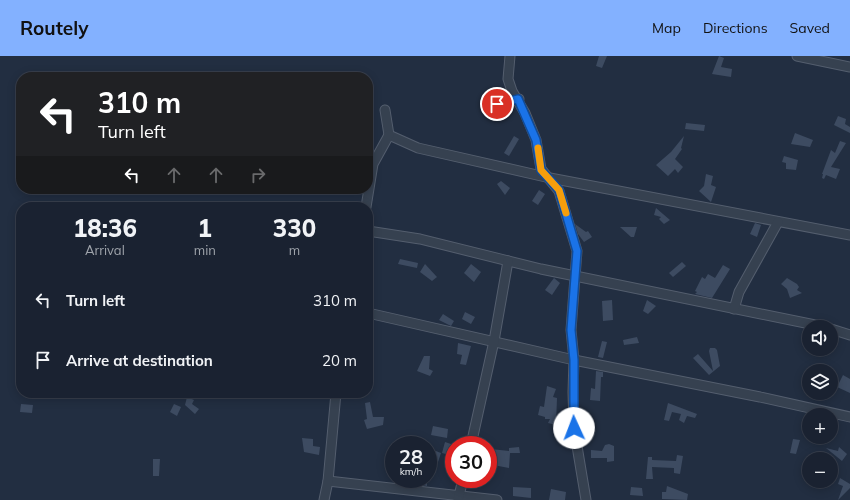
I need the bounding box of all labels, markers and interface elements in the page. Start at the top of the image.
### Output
text: Routely [20,16,88,40]
text: Map [652,19,681,37]
text: Directions [703,19,768,37]
text: Saved [790,19,830,37]
text: 310 m [98,85,181,120]
pin [480,87,514,121]
icon: left [32,88,84,140]
icon: arrive [486,93,508,115]
text: Turn left [98,120,166,143]
icon: left [121,164,143,186]
icon: ahead [163,164,185,186]
icon: ahead [205,164,227,186]
icon: right [247,164,269,186]
text: 18:36 [73,213,137,243]
text: 1 [198,213,212,243]
text: 330 [273,213,316,243]
text: Arrival [85,242,125,258]
text: min [194,242,216,258]
text: m [289,242,300,258]
icon: left [32,289,54,311]
text: Turn left [66,291,125,310]
text: 310 m [313,291,357,310]
map controls [802,320,838,488]
button: sound [802,320,838,356]
icon: arrive [32,349,54,371]
text: Arrive at destination [66,351,213,370]
text: 20 m [322,351,357,370]
button: layers [802,364,838,400]
position arrow [553,407,595,449]
button: + [802,408,838,444]
speed limit sign: 30 [445,436,497,488]
text: 28 [399,444,423,469]
button: − [802,452,838,488]
text: km/h [400,465,422,478]

